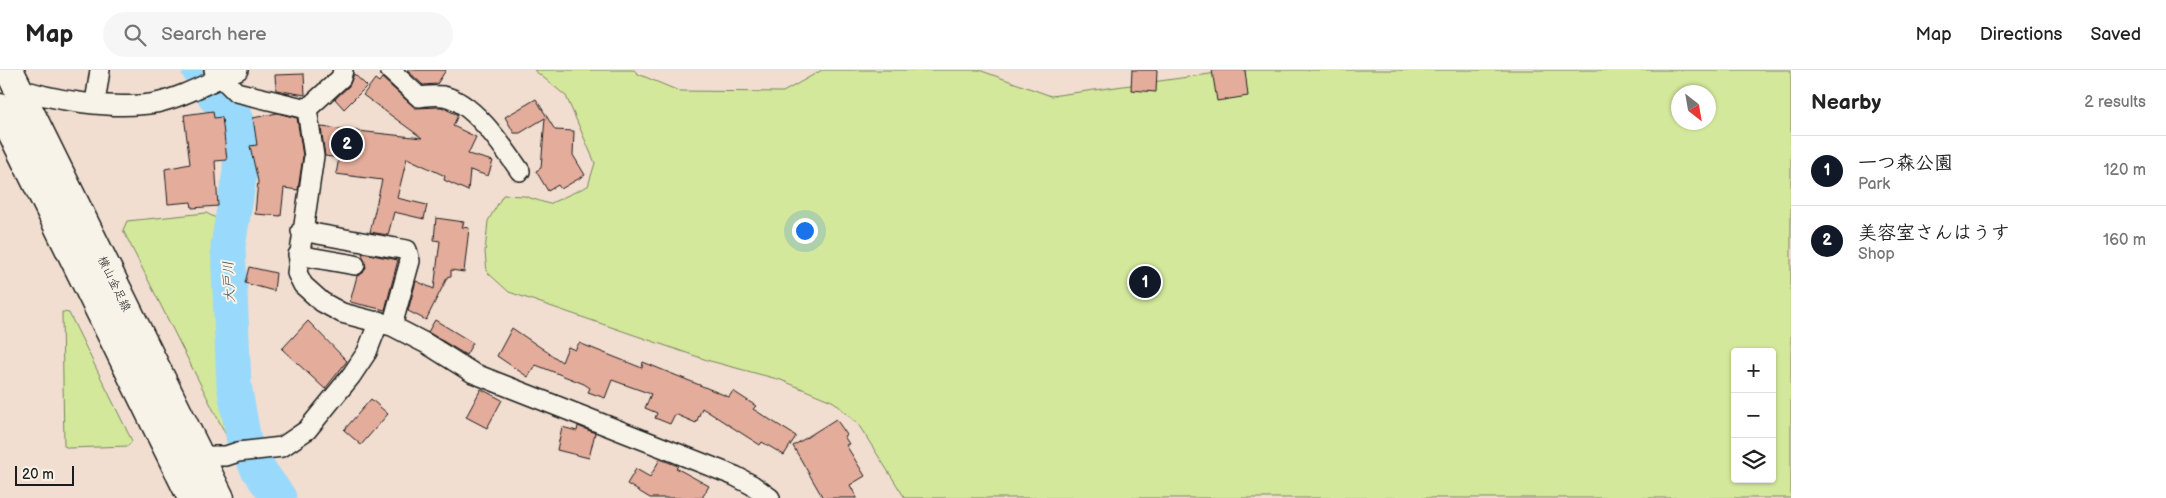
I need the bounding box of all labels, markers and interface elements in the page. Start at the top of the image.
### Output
search box [103,12,453,57]
text: Map [25,20,73,49]
icon: search [121,21,149,49]
text: Search here [161,23,267,46]
text: Map [1916,24,1952,45]
text: Directions [1980,24,2062,45]
text: Saved [2090,24,2141,45]
north arrow [1671,85,1716,130]
text: Nearby [1811,90,1881,115]
text: 2 results [2084,93,2146,112]
pin: 2 [331,125,363,163]
text: 一つ森公園 [1858,152,1953,175]
text: 1 [1824,161,1830,180]
text: 120 m [2103,161,2146,180]
text: Park [1858,175,1890,194]
your location [792,218,818,244]
text: 美容室さんはうす [1858,222,2010,245]
text: 2 [1822,231,1832,250]
text: 160 m [2103,231,2146,250]
text: Shop [1858,245,1895,264]
street label: 横山金足線 [94,254,134,314]
water label: 大戸川 [219,261,239,303]
pin: 1 [1129,263,1161,301]
map controls [1731,348,1776,483]
button: + [1731,348,1776,393]
button: − [1731,393,1776,438]
button: layers [1731,438,1776,483]
scale bar [15,463,74,486]
text: 20 m [22,466,54,483]

